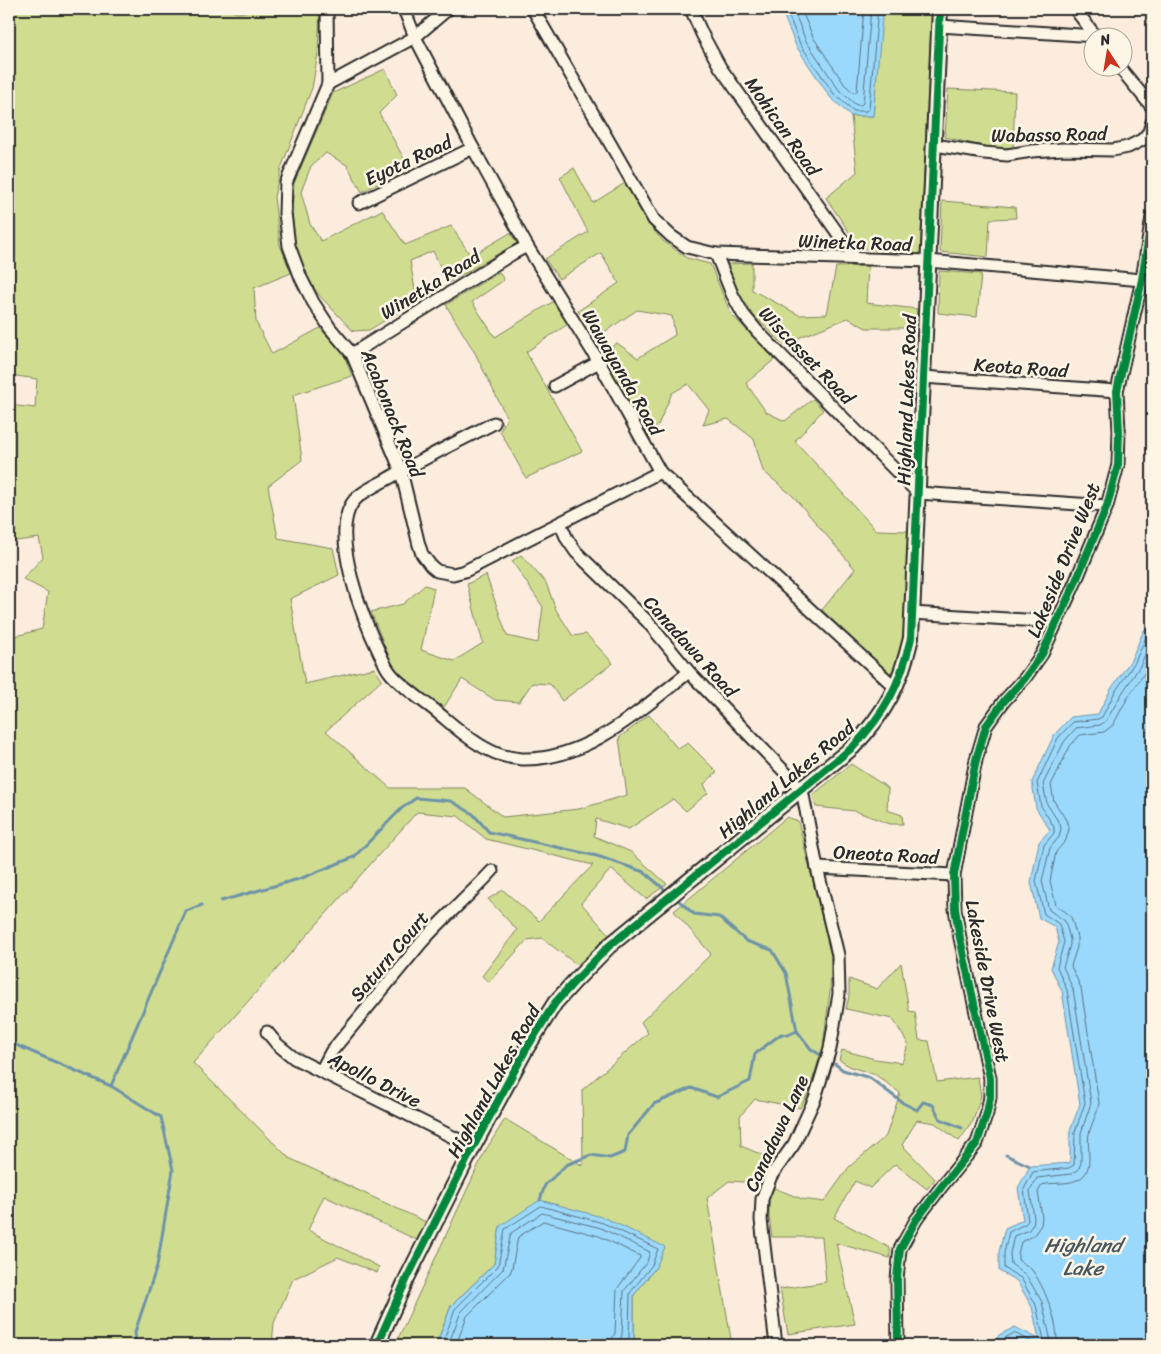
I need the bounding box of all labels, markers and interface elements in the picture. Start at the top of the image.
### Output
text: N [1097,26,1113,53]
north arrow [1084,28,1134,78]
street label: Mohican Road [736,70,830,185]
street label: Wabasso Road [991,117,1109,152]
street label: Eyota Road [359,125,459,195]
street label: Winetka Road [798,224,914,261]
street label: Winetka Road [373,239,489,328]
street label: Wiscasset Road [751,298,864,414]
street label: Wawayanda Road [573,303,673,443]
street label: Highland Lakes Road [887,313,926,486]
street label: Acabonack Road [351,343,434,484]
street label: Keota Road [973,348,1070,387]
street label: Lakeside Drive West [1017,478,1110,643]
street label: Canadawa Road [635,587,747,707]
street label: Highland Lakes Road [710,711,863,847]
street label: Oneota Road [832,835,941,874]
street label: Lakeside Drive West [956,897,1019,1065]
street label: Saturn Court [341,903,438,1009]
street label: Highland Lakes Road [438,998,550,1164]
street label: Apollo Drive [322,1041,427,1117]
street label: Canadawa Lane [735,1069,818,1197]
water label: Highland Lake [1044,1228,1127,1286]

